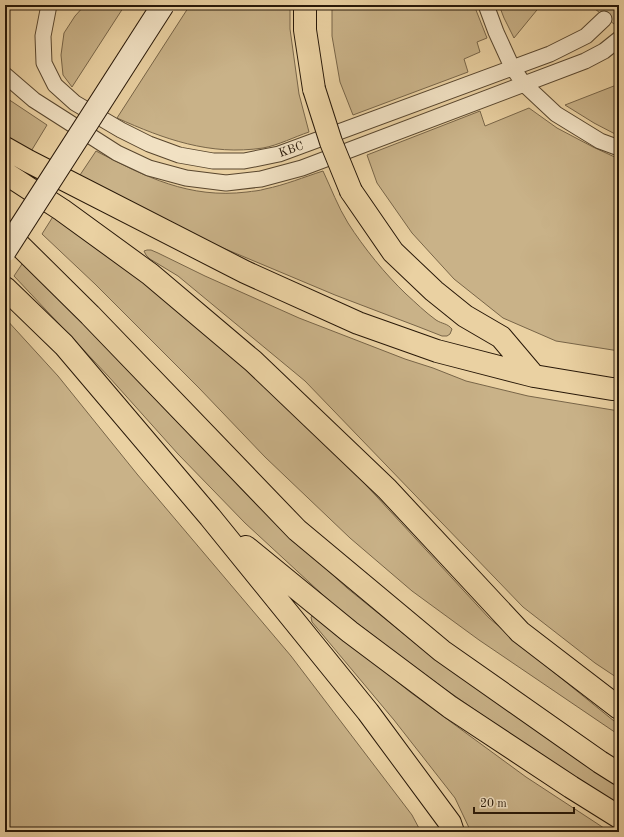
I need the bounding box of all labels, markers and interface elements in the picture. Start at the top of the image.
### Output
street label: KBC [277,140,305,160]
scale bar [474,789,574,815]
text: 20 m [480,798,507,810]

